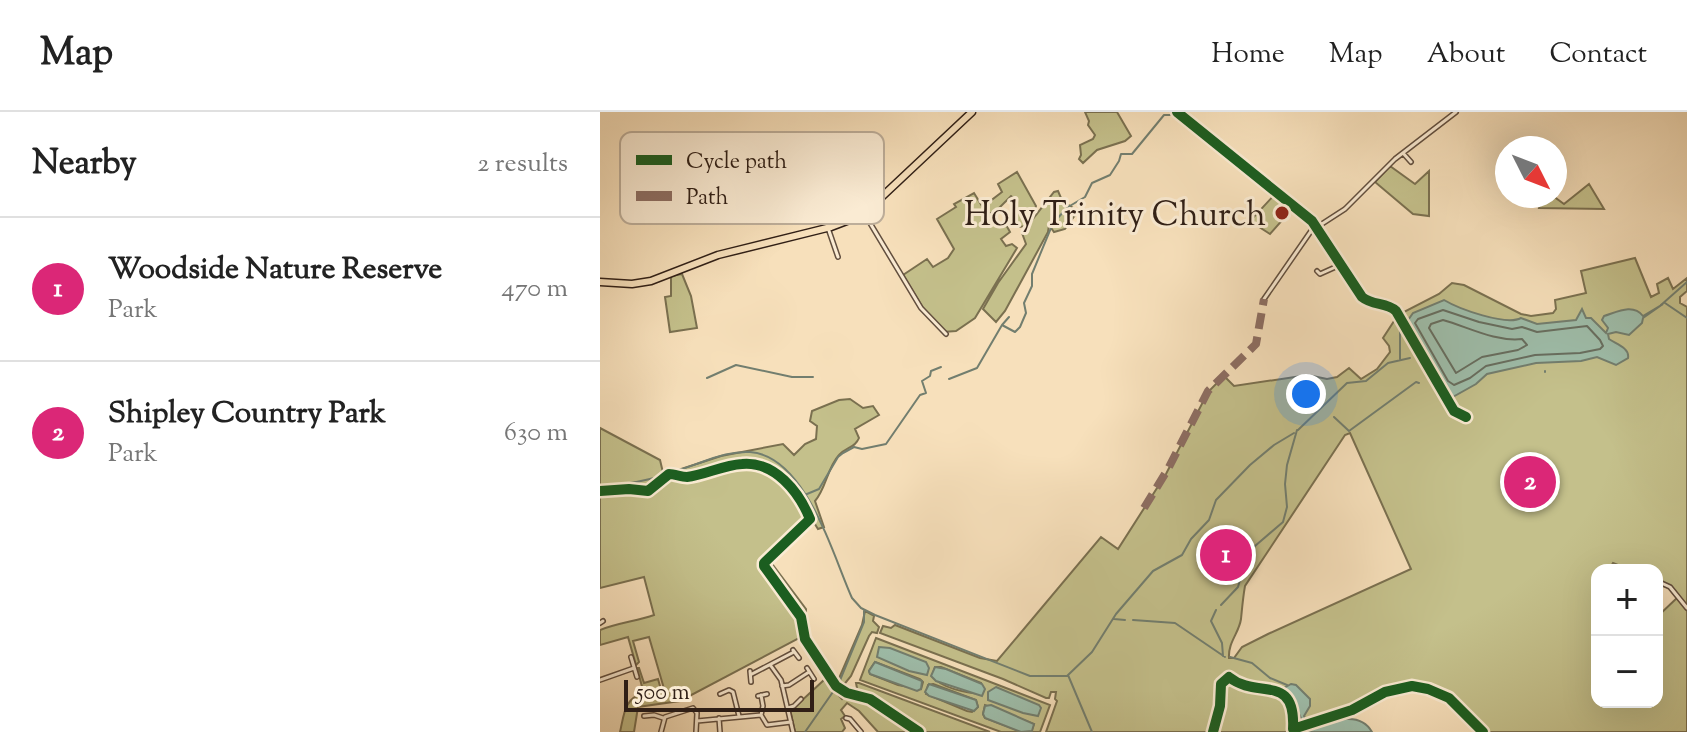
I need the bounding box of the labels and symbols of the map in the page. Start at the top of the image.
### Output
legend [620,132,884,224]
north arrow [1495,136,1567,208]
text: Cycle path [686,147,787,179]
text: Path [686,183,729,215]
place label: Holy Trinity Church [964,192,1266,241]
marker: Holy Trinity Church [1273,204,1291,222]
your location [1286,374,1326,414]
pin: 2 [1504,452,1556,512]
pin: 1 [1200,525,1252,585]
scale bar [624,676,814,712]

